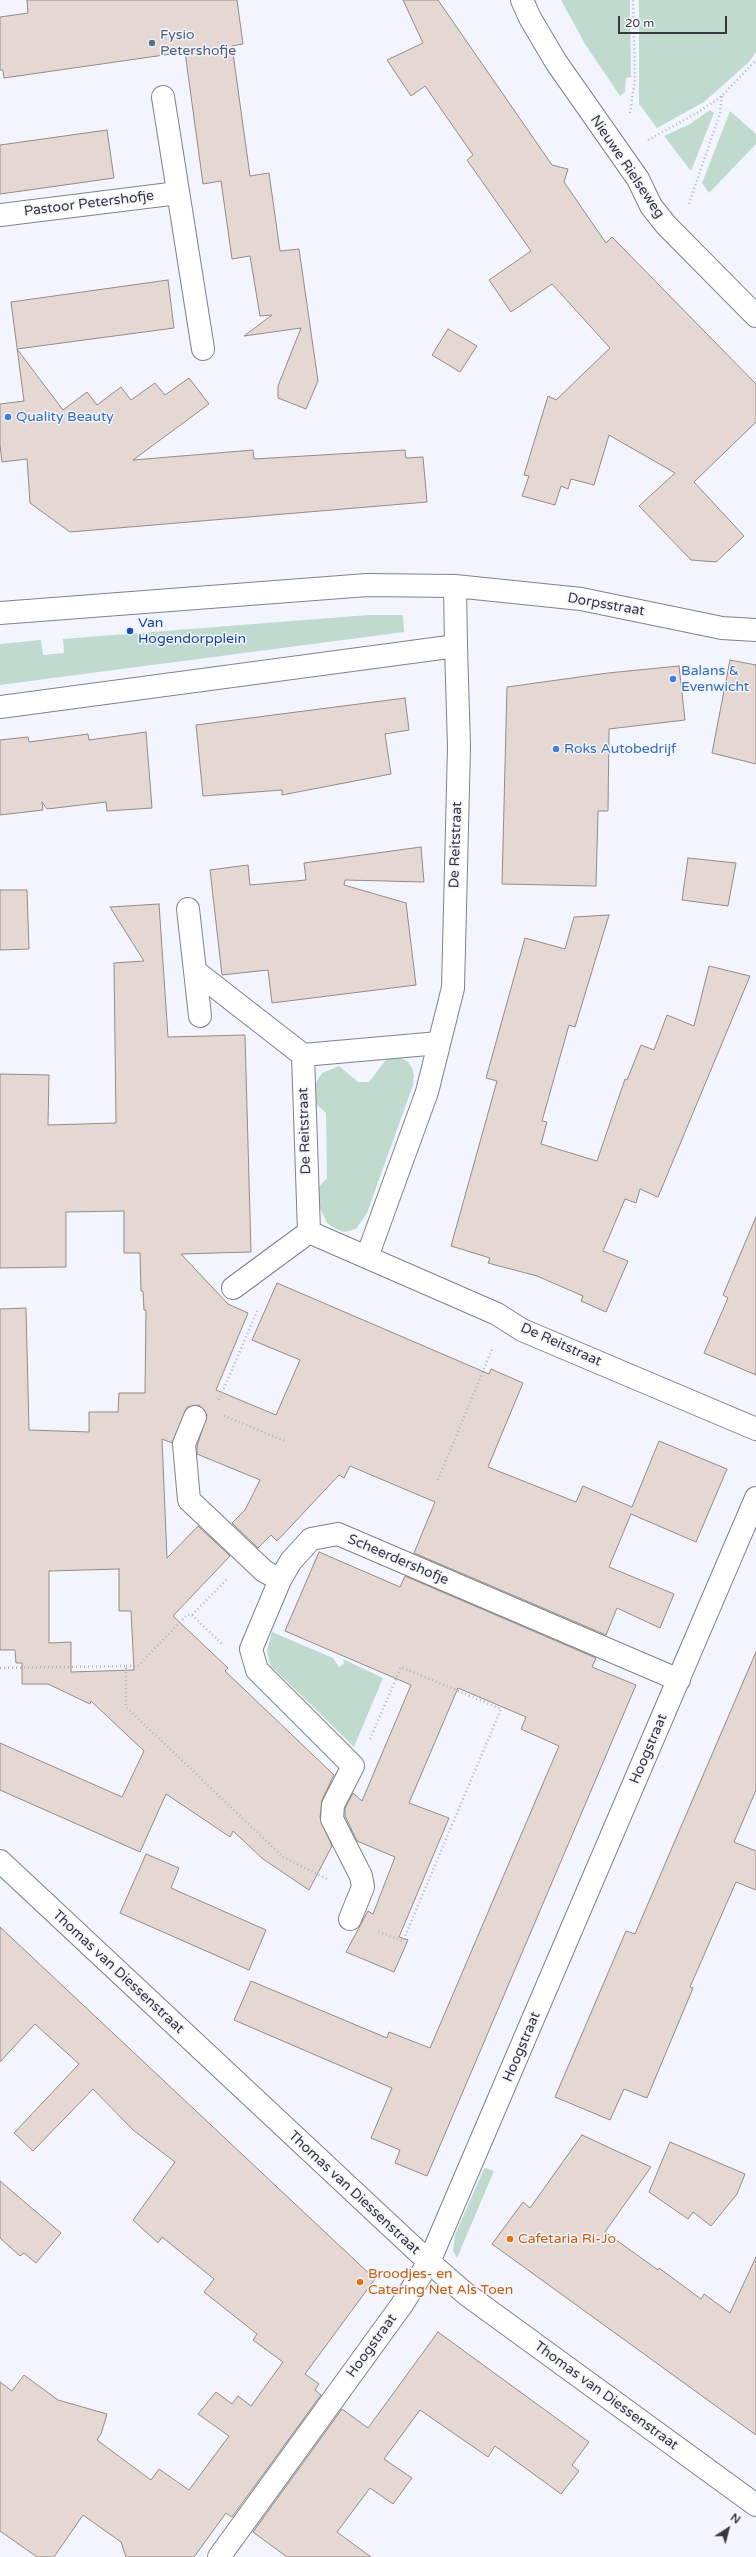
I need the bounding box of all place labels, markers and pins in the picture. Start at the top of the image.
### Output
place label: Fysio Petershofje [160,27,236,60]
marker: Fysio Petershofje [147,38,157,48]
place label: Quality Beauty [16,409,114,425]
marker: Quality Beauty [3,412,13,422]
place label: Van Hogendorpplein [138,615,246,648]
marker: Van Hogendorpplein [125,626,135,636]
place label: Balans & Evenwicht [681,663,749,696]
marker: Balans & Evenwicht [668,674,678,684]
place label: Roks Autobedrijf [564,741,676,757]
marker: Roks Autobedrijf [551,744,561,754]
place label: Cafetaria Ri-Jo [518,2231,616,2247]
marker: Cafetaria Ri-Jo [505,2234,515,2244]
place label: Broodjes- en Catering Net Als Toen [368,2266,513,2298]
marker: Broodjes- en Catering Net Als Toen [355,2277,365,2287]

